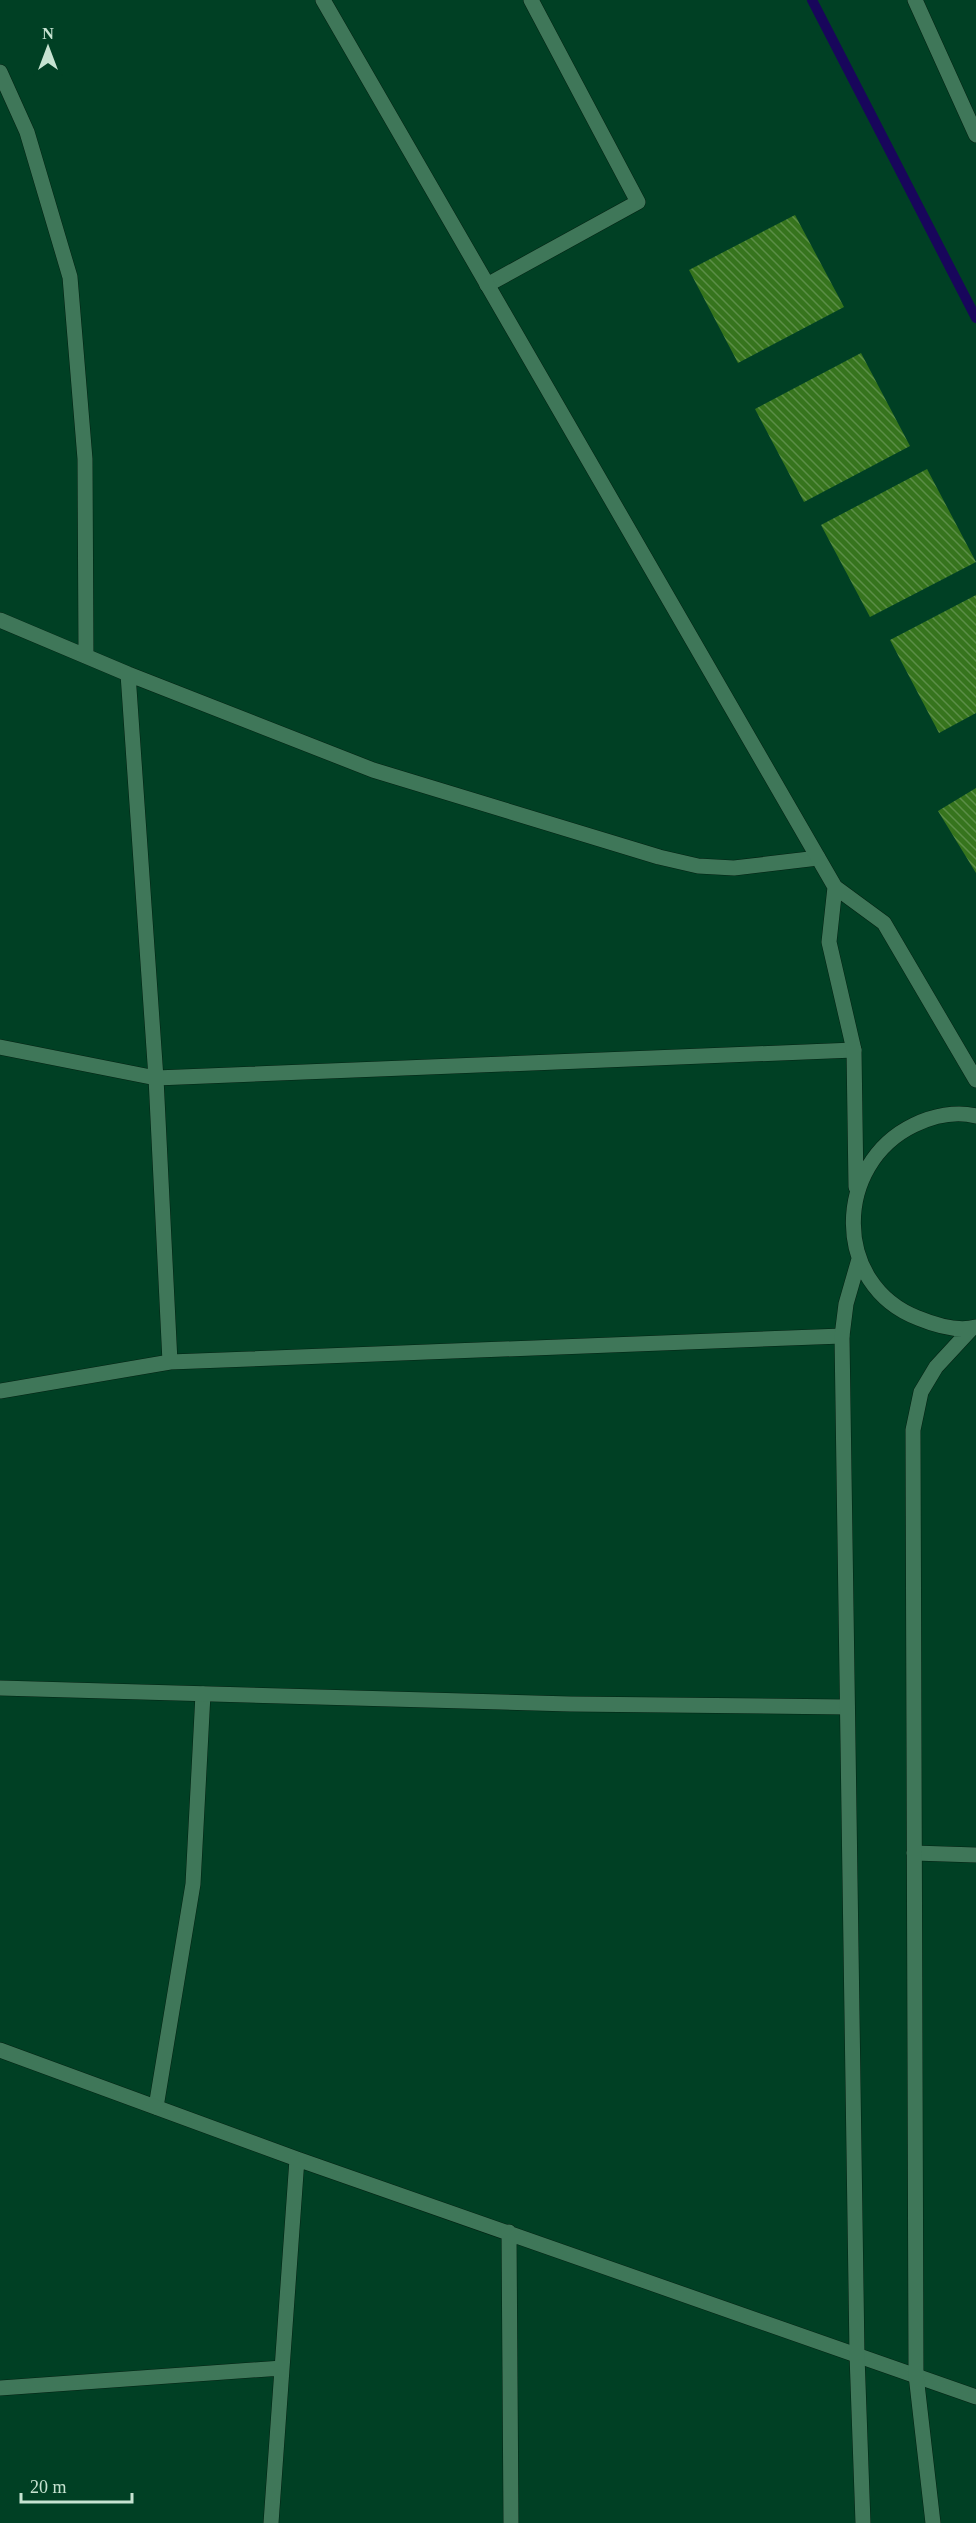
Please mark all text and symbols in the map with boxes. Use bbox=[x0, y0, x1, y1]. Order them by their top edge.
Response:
north arrow bbox=[18, 18, 78, 78]
text: N bbox=[42, 25, 54, 42]
scale bar bbox=[21, 2466, 132, 2504]
text: 20 m bbox=[30, 2477, 67, 2497]

